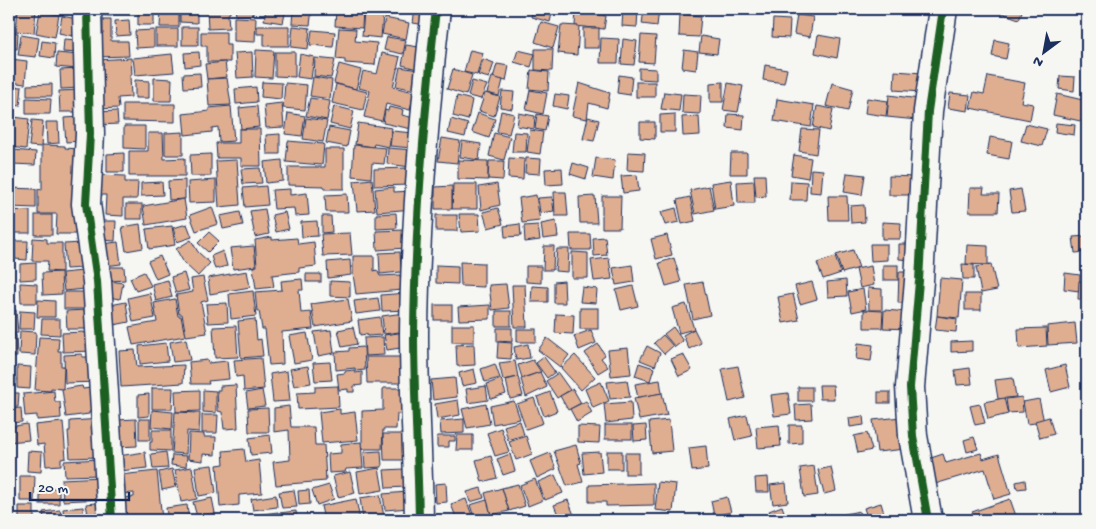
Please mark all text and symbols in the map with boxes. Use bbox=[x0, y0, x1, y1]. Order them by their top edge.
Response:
north arrow bbox=[1018, 28, 1068, 78]
text: N bbox=[1030, 51, 1047, 71]
scale bar bbox=[30, 469, 129, 501]
text: 20 m bbox=[38, 480, 68, 498]

